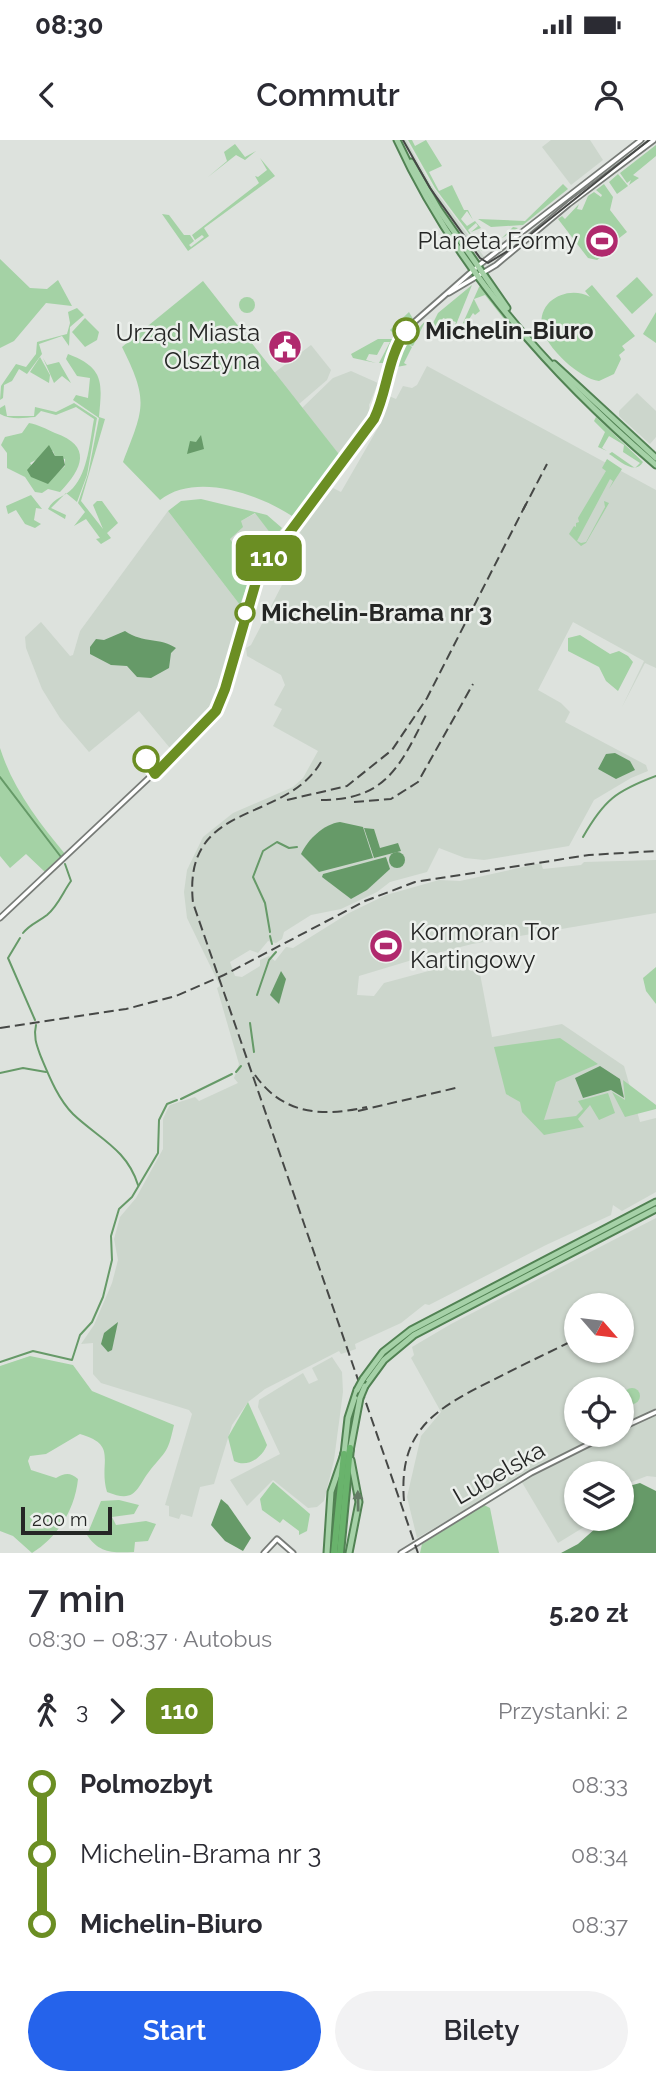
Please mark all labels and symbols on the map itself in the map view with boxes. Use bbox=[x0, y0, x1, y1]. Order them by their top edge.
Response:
sports icon: Planeta Formy bbox=[583, 222, 621, 260]
place label: Planeta Formy bbox=[417, 226, 578, 255]
place label: Michelin-Biuro bbox=[425, 316, 594, 345]
place label: Urząd Miasta Olsztyna bbox=[116, 318, 260, 375]
marker: Michelin-Biuro bbox=[393, 318, 419, 344]
public building icon: Urząd Miasta Olsztyna bbox=[266, 328, 304, 366]
line badge: 110 bbox=[229, 535, 309, 581]
place label: Michelin-Brama nr 3 bbox=[261, 598, 492, 627]
marker: Michelin-Brama nr 3 bbox=[235, 603, 255, 623]
unlabelled marker bbox=[133, 746, 159, 772]
place label: Kormoran Tor Kartingowy bbox=[410, 917, 560, 974]
sports icon: Kormoran Tor Kartingowy bbox=[367, 927, 405, 965]
north arrow bbox=[564, 1293, 634, 1363]
street label: Lubelska bbox=[448, 1435, 550, 1510]
one-way arrow bbox=[352, 1490, 364, 1512]
scale bar bbox=[21, 1504, 112, 1536]

